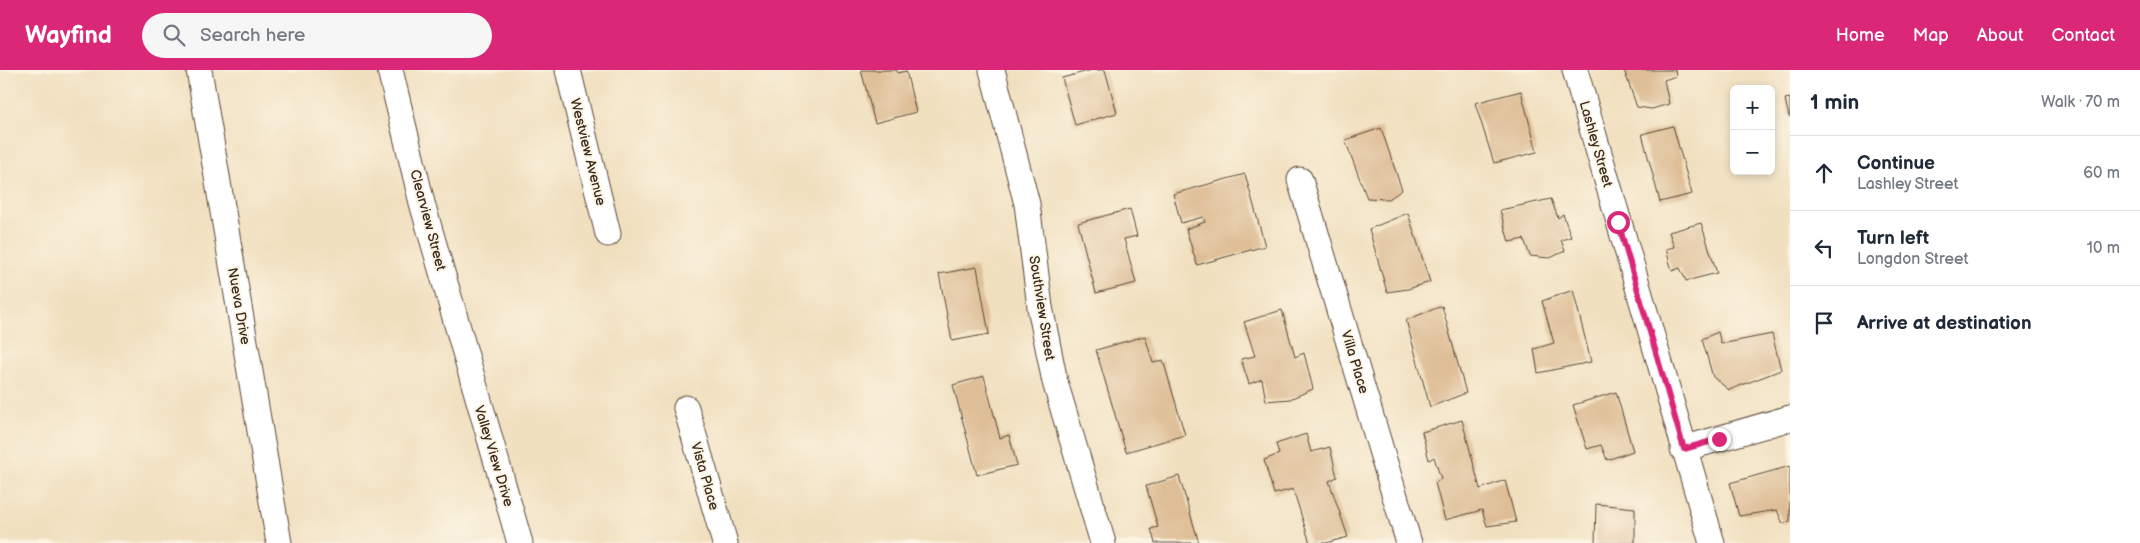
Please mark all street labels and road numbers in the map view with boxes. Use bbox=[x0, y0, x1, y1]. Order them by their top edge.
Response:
street label: Westview Avenue bbox=[566, 97, 610, 207]
street label: Lashley Street bbox=[1576, 99, 1617, 190]
street label: Clearview Street bbox=[406, 168, 450, 273]
street label: Southview Street bbox=[1025, 254, 1059, 362]
street label: Nueva Drive bbox=[224, 266, 254, 346]
street label: Villa Place bbox=[1337, 328, 1373, 396]
street label: Valley View Drive bbox=[471, 403, 517, 509]
street label: Vista Place bbox=[687, 440, 723, 512]

